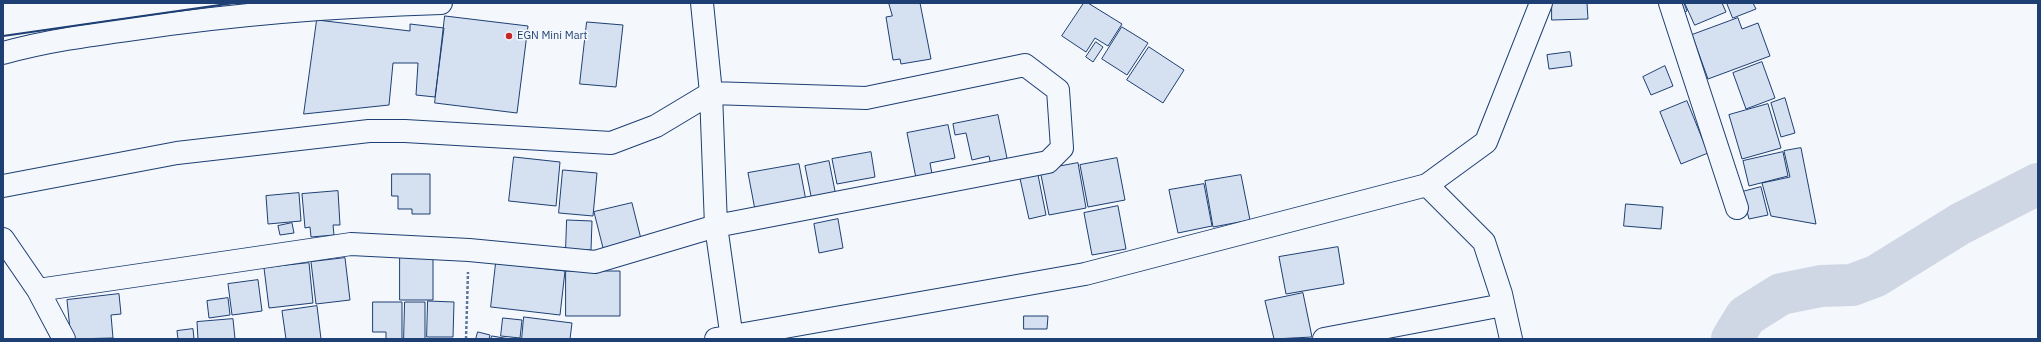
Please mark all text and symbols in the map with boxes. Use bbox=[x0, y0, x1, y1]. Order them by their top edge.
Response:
place label: EGN Mini Mart bbox=[517, 29, 587, 43]
marker: EGN Mini Mart bbox=[504, 31, 514, 41]

